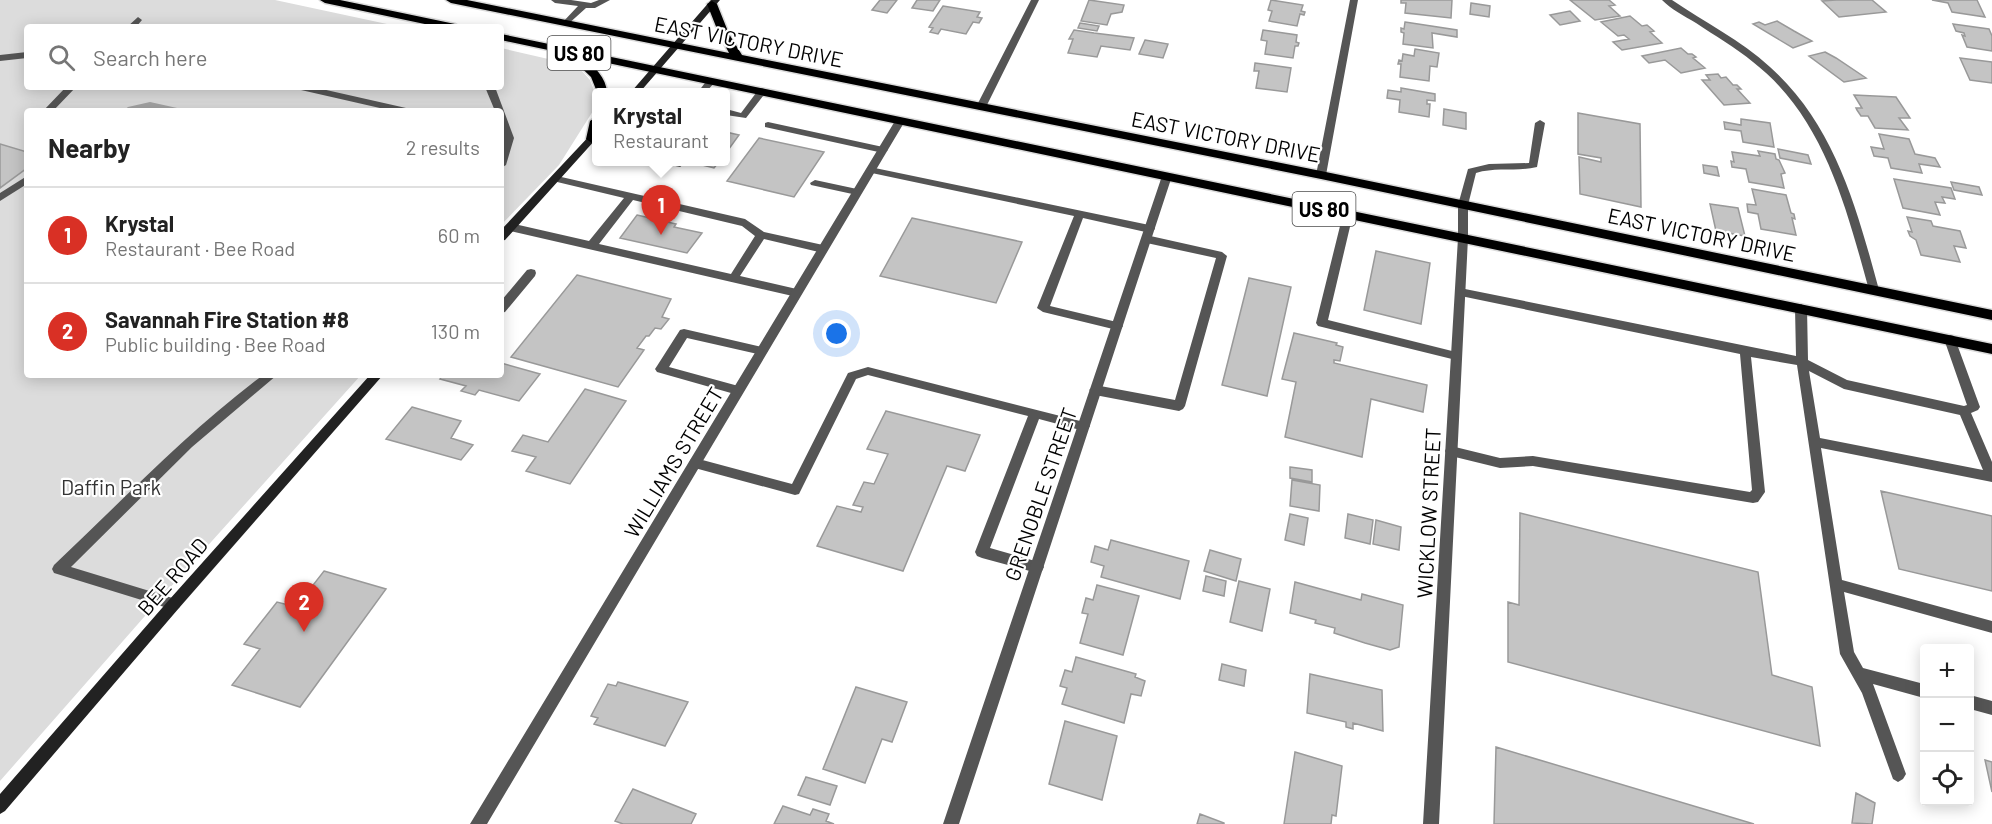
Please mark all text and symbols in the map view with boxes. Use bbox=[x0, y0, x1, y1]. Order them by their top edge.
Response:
street label: EAST VICTORY DRIVE bbox=[652, 10, 846, 72]
search box bbox=[24, 24, 504, 90]
road number: US 80 bbox=[548, 36, 610, 70]
icon: search bbox=[45, 41, 78, 74]
text: Search here bbox=[93, 44, 207, 70]
popup bbox=[592, 88, 730, 166]
text: Krystal bbox=[613, 102, 682, 128]
street label: EAST VICTORY DRIVE bbox=[1129, 105, 1323, 167]
text: Restaurant bbox=[613, 128, 709, 152]
text: Nearby bbox=[48, 132, 130, 163]
text: 2 results bbox=[406, 135, 480, 159]
pin: 1 bbox=[642, 186, 680, 235]
road number: US 80 bbox=[1292, 192, 1356, 226]
street label: EAST VICTORY DRIVE bbox=[1606, 202, 1798, 266]
text: Krystal bbox=[105, 210, 174, 236]
text: 1 bbox=[64, 223, 71, 247]
text: 60 m bbox=[438, 223, 480, 247]
text: Restaurant · Bee Road bbox=[105, 236, 295, 260]
text: Savannah Fire Station #8 bbox=[105, 306, 349, 332]
text: 2 bbox=[62, 319, 73, 343]
text: 130 m bbox=[431, 319, 480, 343]
your location bbox=[822, 319, 851, 348]
text: Public building · Bee Road bbox=[105, 332, 326, 356]
street label: WILLIAMS STREET bbox=[618, 382, 728, 542]
street label: GRENOBLE STREET bbox=[999, 404, 1081, 584]
street label: WICKLOW STREET bbox=[1411, 427, 1445, 599]
park label: Daffin Park bbox=[61, 474, 161, 499]
street label: BEE ROAD bbox=[132, 532, 212, 620]
pin: 2 bbox=[284, 582, 324, 632]
map controls bbox=[1920, 644, 1974, 806]
button: + bbox=[1920, 644, 1974, 698]
button: − bbox=[1920, 698, 1974, 752]
button: locate bbox=[1920, 752, 1974, 806]

